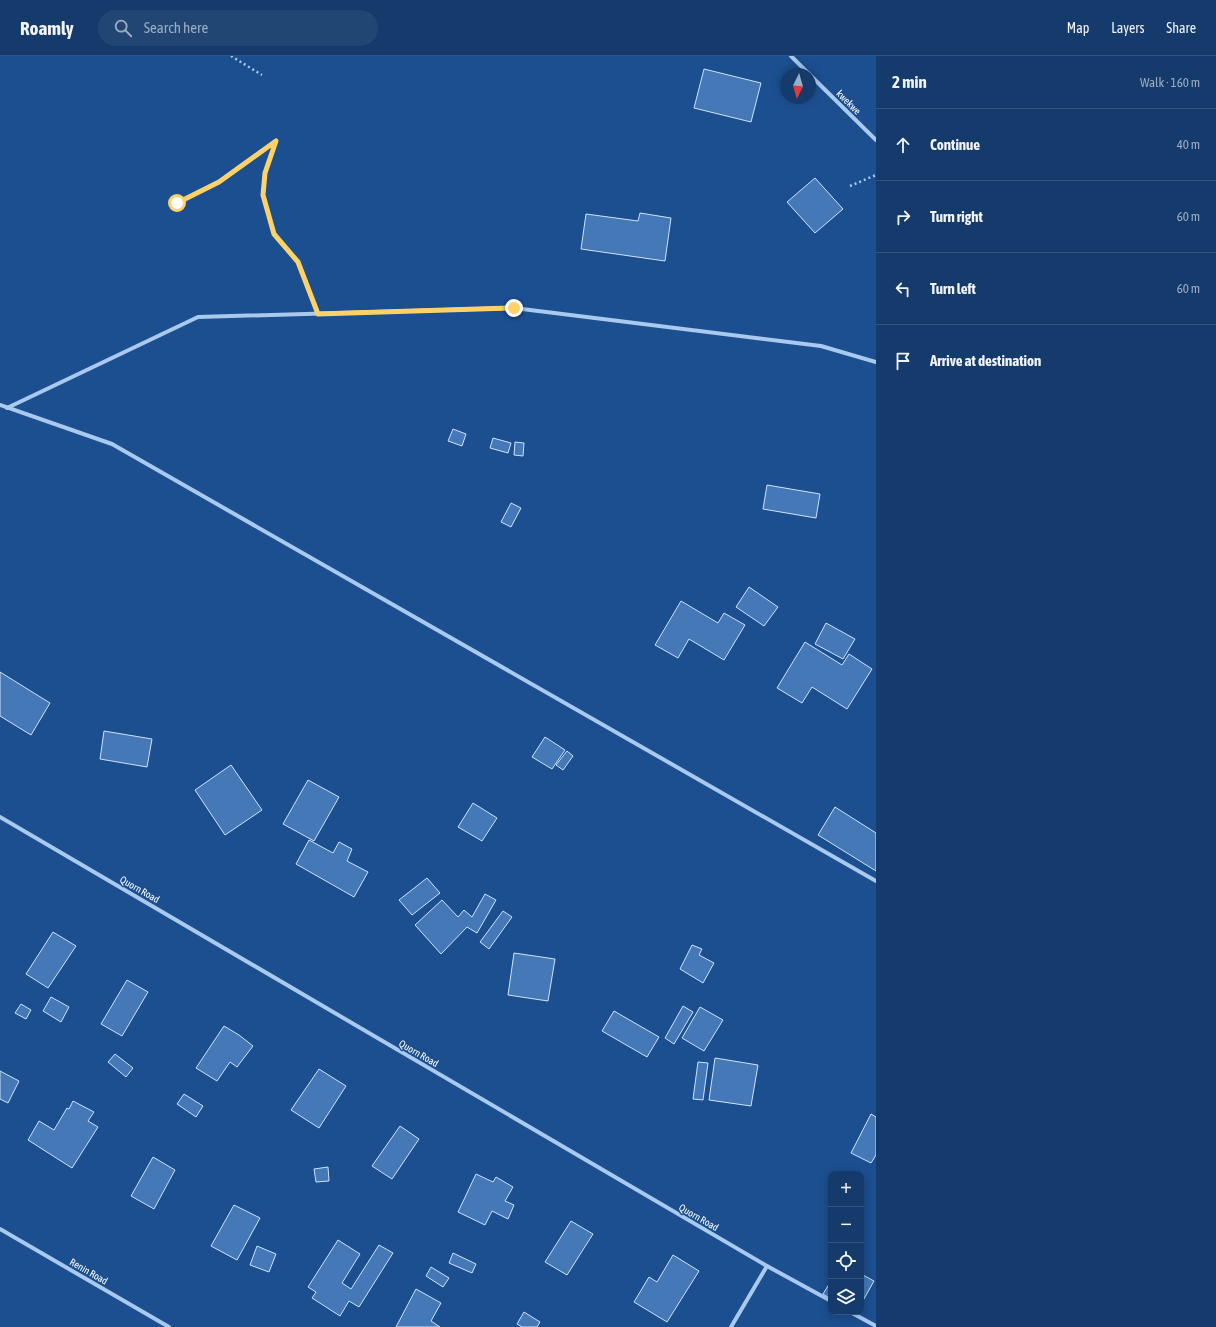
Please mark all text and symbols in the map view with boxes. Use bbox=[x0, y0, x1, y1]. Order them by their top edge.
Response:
search box bbox=[98, 10, 378, 46]
text: Roamly bbox=[20, 17, 74, 39]
icon: search bbox=[112, 17, 134, 39]
text: Search here bbox=[144, 19, 208, 36]
text: Map bbox=[1067, 20, 1089, 36]
text: Layers bbox=[1111, 20, 1144, 36]
text: Share bbox=[1166, 20, 1196, 36]
north arrow bbox=[780, 68, 816, 104]
text: 2 min bbox=[892, 72, 927, 92]
text: Walk · 160 m bbox=[1140, 75, 1200, 90]
street label: kwekwe bbox=[834, 88, 863, 117]
icon: ahead bbox=[892, 134, 914, 156]
text: Continue bbox=[930, 136, 980, 153]
text: 40 m bbox=[1177, 137, 1200, 152]
route start bbox=[168, 194, 186, 212]
icon: right bbox=[892, 206, 914, 228]
text: Turn right bbox=[930, 208, 983, 225]
text: 60 m bbox=[1177, 209, 1200, 224]
icon: left bbox=[892, 278, 914, 300]
text: Turn left bbox=[930, 280, 976, 297]
text: 60 m bbox=[1177, 281, 1200, 296]
route end bbox=[505, 299, 523, 317]
icon: arrive bbox=[892, 350, 914, 372]
text: Arrive at destination bbox=[930, 352, 1041, 369]
street label: Quorn Road bbox=[118, 874, 162, 905]
street label: Quorn Road bbox=[397, 1038, 441, 1069]
map controls bbox=[828, 1171, 864, 1315]
button: + bbox=[828, 1171, 864, 1207]
street label: Quorn Road bbox=[677, 1202, 721, 1233]
button: − bbox=[828, 1207, 864, 1243]
button: locate bbox=[828, 1243, 864, 1279]
street label: Renin Road bbox=[68, 1256, 110, 1287]
button: layers bbox=[828, 1279, 864, 1315]

